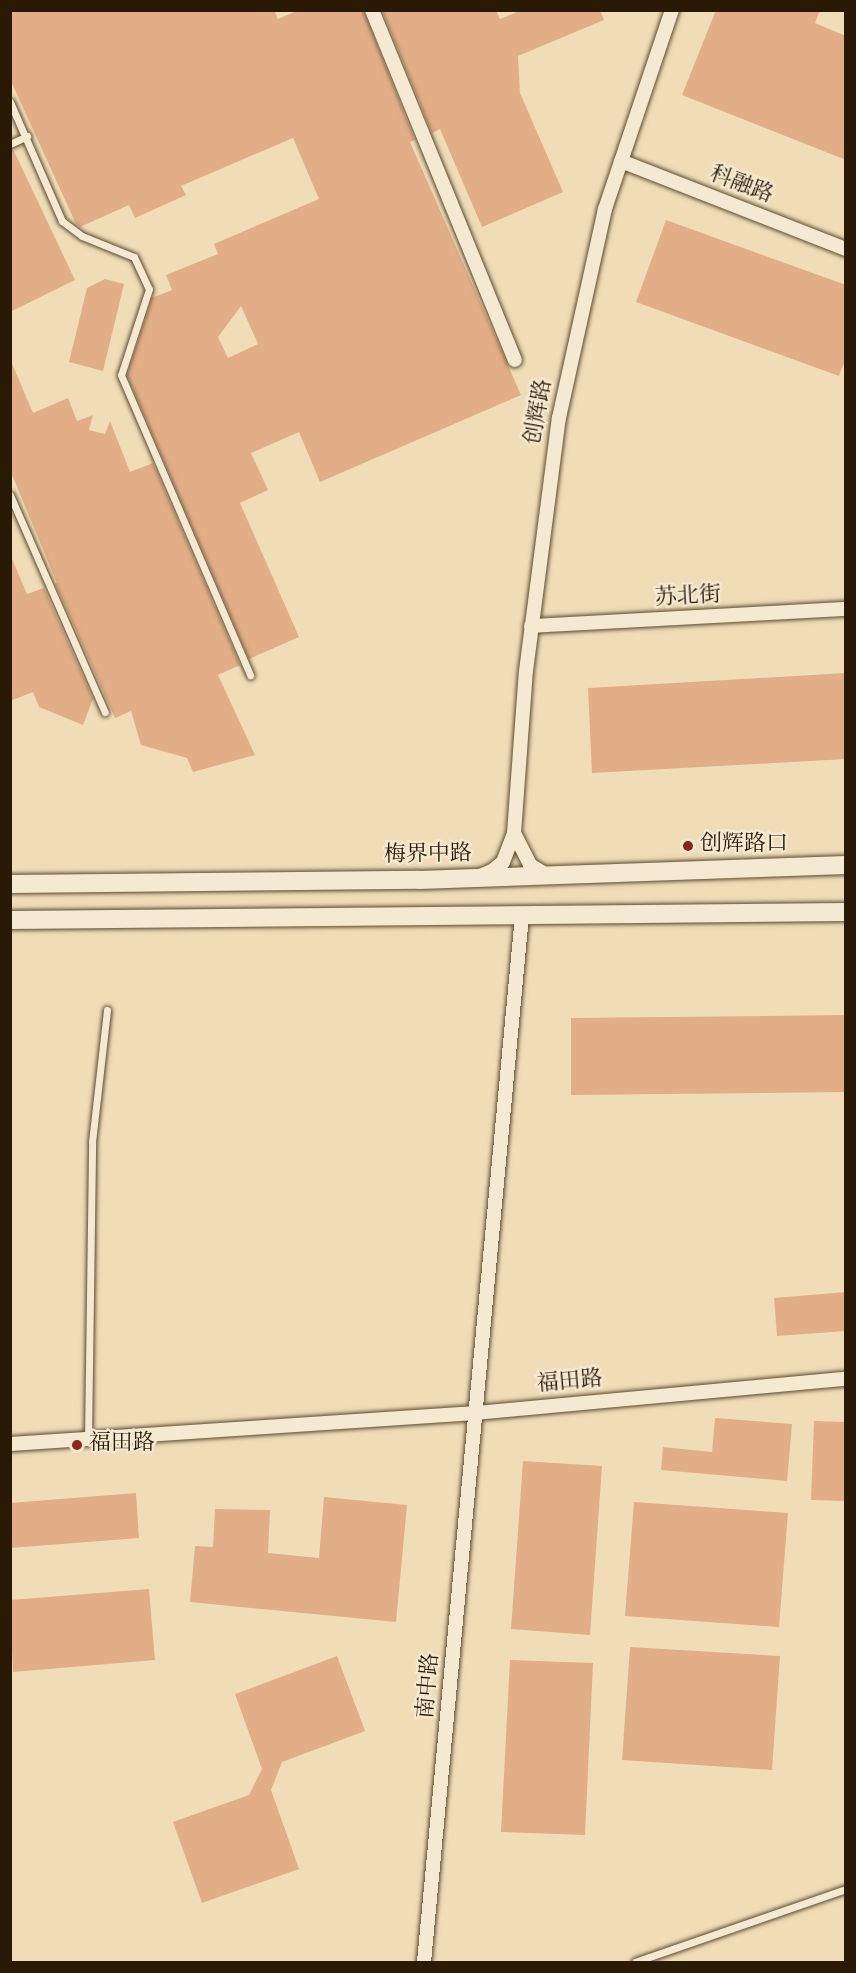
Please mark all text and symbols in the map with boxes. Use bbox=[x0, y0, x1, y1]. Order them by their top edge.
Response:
street label: 科融路 bbox=[705, 162, 777, 210]
street label: 创辉路 bbox=[521, 377, 559, 447]
street label: 苏北街 bbox=[654, 583, 722, 613]
place label: 创辉路口 bbox=[700, 833, 788, 859]
marker: 创辉路口 bbox=[681, 839, 695, 853]
street label: 梅界中路 bbox=[384, 842, 472, 870]
street label: 福田路 bbox=[536, 1367, 604, 1399]
place label: 福田路 bbox=[89, 1432, 155, 1458]
marker: 福田路 bbox=[70, 1438, 84, 1452]
street label: 南中路 bbox=[414, 1652, 446, 1720]

